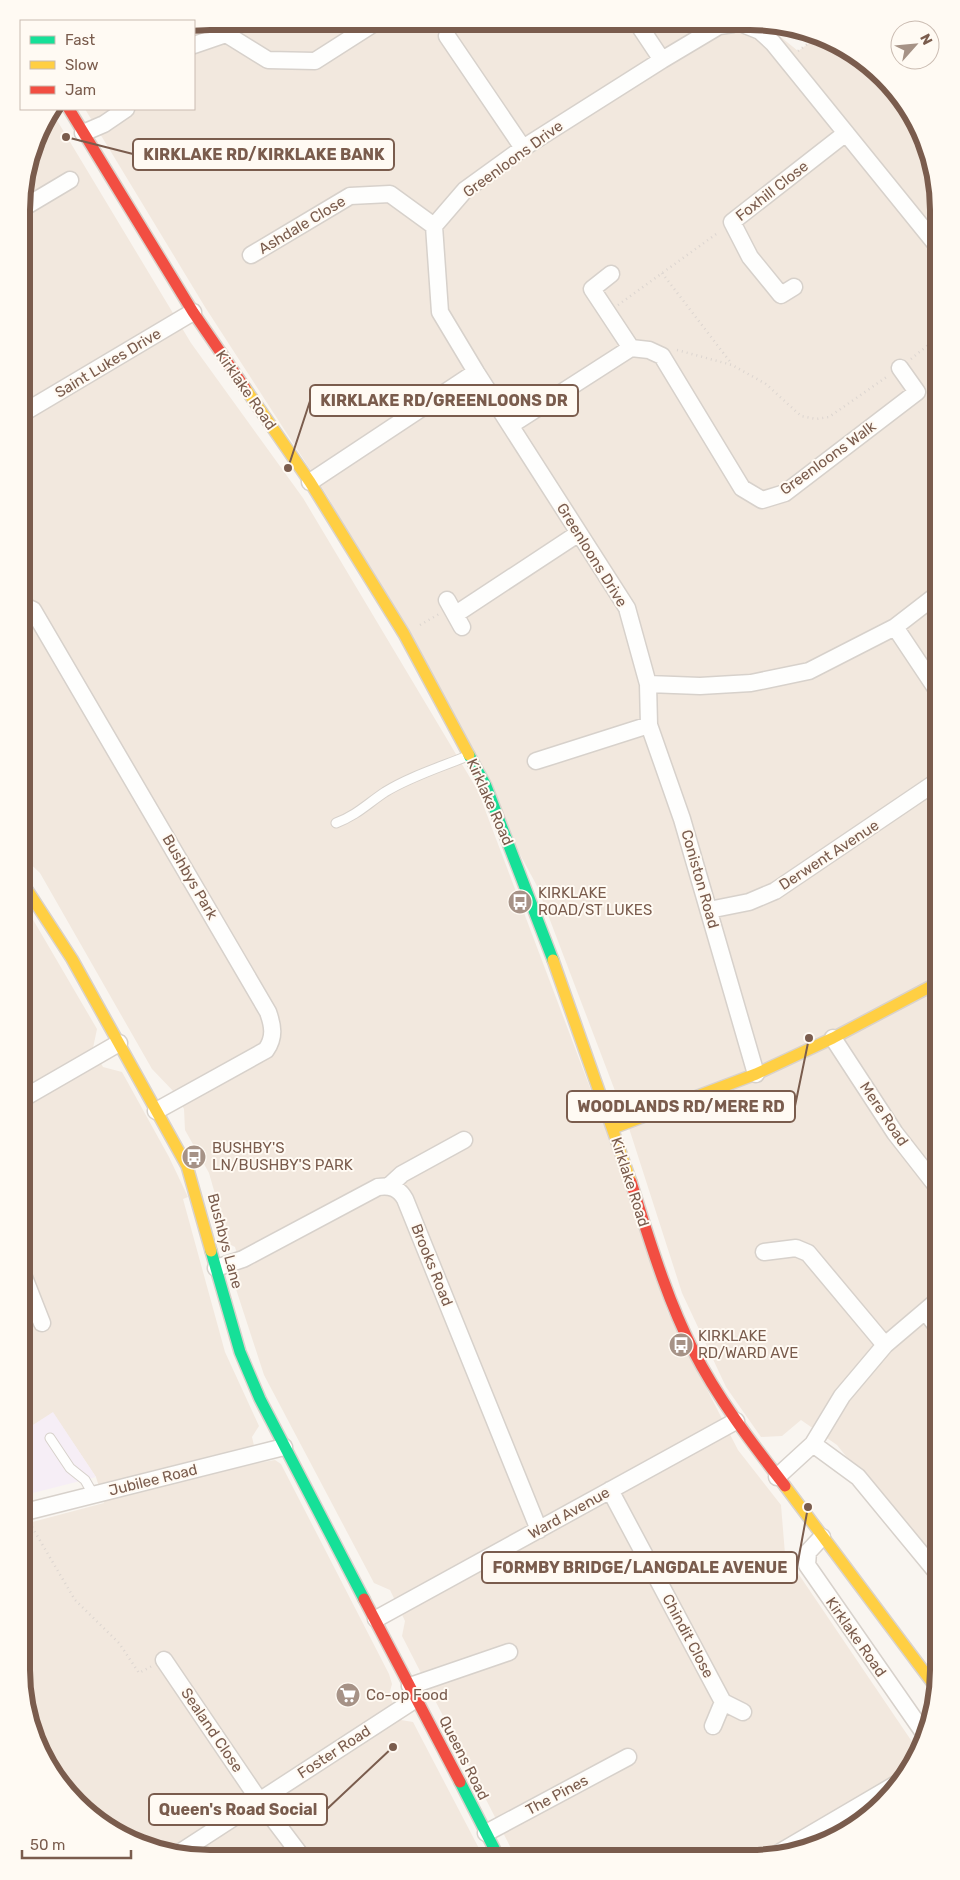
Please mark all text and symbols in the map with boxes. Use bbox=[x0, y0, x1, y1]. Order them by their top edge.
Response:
legend bbox=[20, 20, 195, 110]
north arrow bbox=[890, 20, 940, 70]
text: Fast bbox=[65, 31, 95, 49]
text: N bbox=[916, 31, 936, 48]
text: Slow bbox=[65, 56, 98, 74]
text: Jam bbox=[65, 81, 96, 99]
street label: Greenloons Drive bbox=[460, 117, 566, 201]
callout: KIRKLAKE RD/KIRKLAKE BANK bbox=[133, 139, 394, 170]
text: KIRKLAKE RD/KIRKLAKE BANK bbox=[143, 145, 385, 164]
street label: Foxhill Close bbox=[732, 157, 812, 225]
street label: Ashdale Close bbox=[255, 192, 349, 258]
street label: Saint Lukes Drive bbox=[52, 324, 164, 402]
street label: Kirklake Road bbox=[212, 347, 280, 433]
callout: KIRKLAKE RD/GREENLOONS DR bbox=[310, 385, 578, 416]
text: KIRKLAKE RD/GREENLOONS DR bbox=[320, 391, 568, 410]
street label: Greenloons Walk bbox=[777, 417, 880, 499]
street label: Greenloons Drive bbox=[553, 500, 631, 610]
street label: Kirklake Road bbox=[463, 756, 517, 848]
street label: Derwent Avenue bbox=[776, 816, 882, 894]
street label: Coniston Road bbox=[677, 828, 723, 930]
street label: Bushbys Park bbox=[158, 831, 222, 923]
place label: KIRKLAKE ROAD/ST LUKES bbox=[538, 884, 652, 919]
bus stop icon: KIRKLAKE ROAD/ST LUKES bbox=[507, 889, 533, 915]
street label: Mere Road bbox=[856, 1079, 912, 1149]
callout: WOODLANDS RD/MERE RD bbox=[567, 1091, 795, 1122]
text: WOODLANDS RD/MERE RD bbox=[577, 1097, 785, 1116]
street label: Kirklake Road bbox=[607, 1135, 653, 1229]
place label: BUSHBY'S LN/BUSHBY'S PARK bbox=[212, 1139, 353, 1174]
bus stop icon: BUSHBY'S LN/BUSHBY'S PARK bbox=[181, 1144, 207, 1170]
street label: Bushbys Lane bbox=[204, 1191, 246, 1291]
street label: Brooks Road bbox=[407, 1221, 457, 1309]
place label: KIRKLAKE RD/WARD AVE bbox=[698, 1327, 798, 1362]
bus stop icon: KIRKLAKE RD/WARD AVE bbox=[668, 1332, 694, 1358]
street label: Jubilee Road bbox=[107, 1460, 199, 1500]
street label: Ward Avenue bbox=[525, 1483, 613, 1543]
callout: FORMBY BRIDGE/LANGDALE AVENUE bbox=[482, 1552, 797, 1583]
text: FORMBY BRIDGE/LANGDALE AVENUE bbox=[493, 1558, 787, 1577]
street label: Chindit Close bbox=[658, 1591, 718, 1681]
street label: Kirklake Road bbox=[822, 1594, 890, 1680]
supermarket icon: Co-op Food bbox=[335, 1682, 361, 1708]
street label: Sealand Close bbox=[177, 1684, 247, 1776]
place label: Co-op Food bbox=[366, 1686, 448, 1704]
street label: Queens Road bbox=[435, 1713, 493, 1803]
street label: Foster Road bbox=[294, 1722, 374, 1782]
street label: The Pines bbox=[523, 1771, 592, 1819]
callout: Queen's Road Social bbox=[149, 1794, 327, 1825]
text: Queen's Road Social bbox=[159, 1800, 317, 1819]
scale bar bbox=[22, 1828, 131, 1860]
text: 50 m bbox=[30, 1836, 65, 1854]

